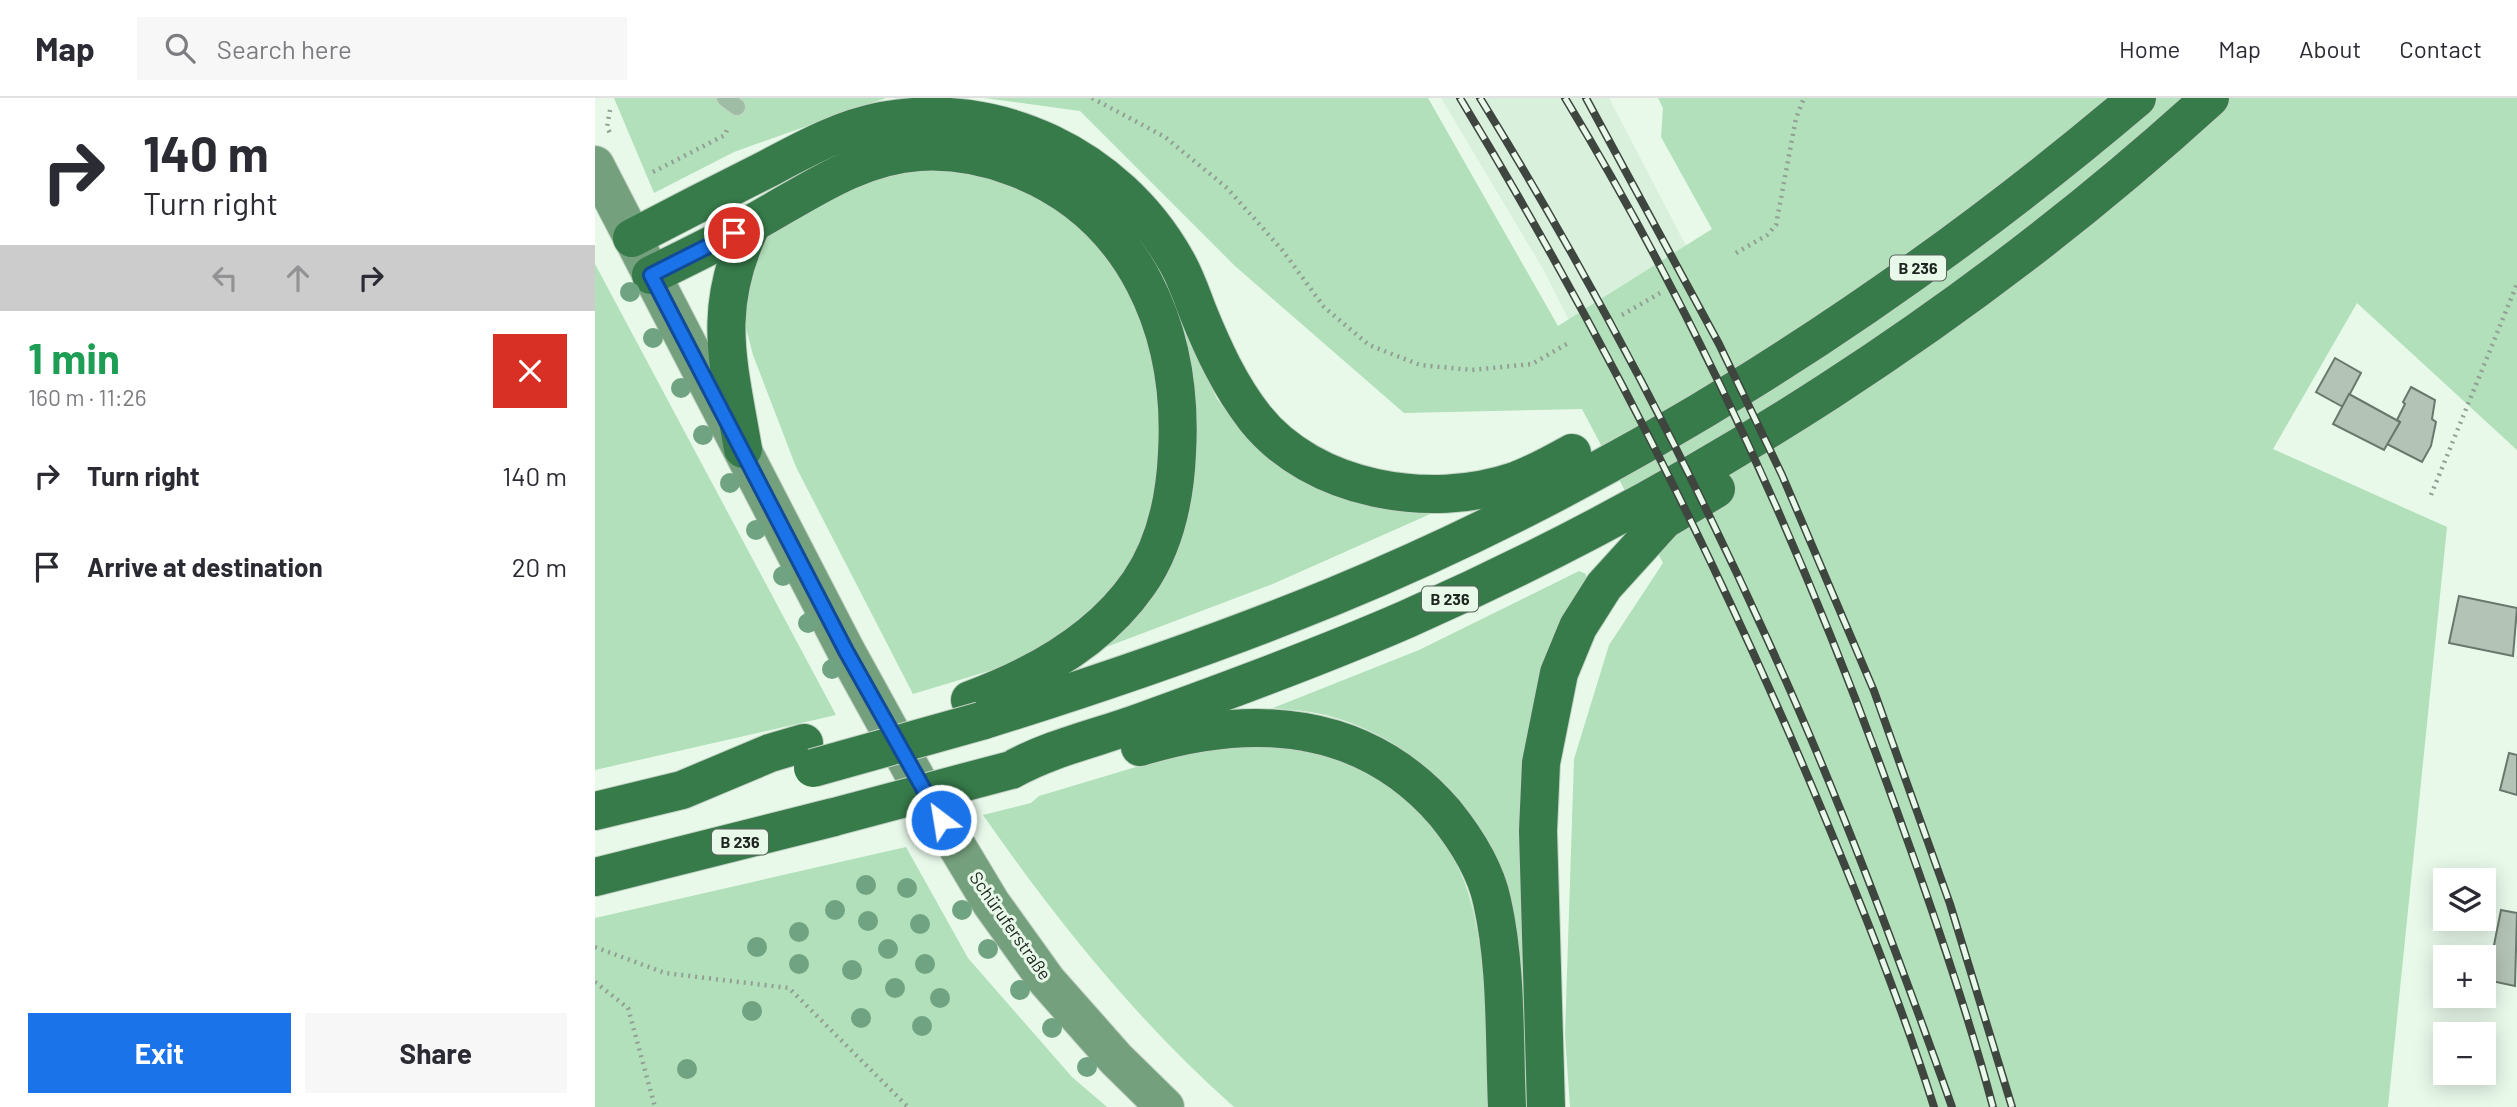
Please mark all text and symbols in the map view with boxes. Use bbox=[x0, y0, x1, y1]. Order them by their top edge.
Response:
search box bbox=[137, 17, 627, 80]
text: Map bbox=[35, 28, 95, 68]
icon: search bbox=[161, 29, 199, 67]
text: Search here bbox=[217, 33, 352, 64]
text: Home bbox=[2119, 34, 2180, 63]
text: Map bbox=[2218, 34, 2261, 63]
text: About bbox=[2299, 34, 2361, 63]
text: Contact bbox=[2399, 34, 2482, 63]
text: 140 m bbox=[143, 123, 269, 182]
icon: right bbox=[28, 126, 119, 217]
text: Turn right bbox=[143, 183, 278, 221]
pin bbox=[704, 203, 764, 263]
icon: arrive bbox=[715, 214, 753, 252]
road number: B 236 bbox=[1890, 256, 1946, 280]
icon: left bbox=[206, 259, 244, 297]
icon: ahead bbox=[279, 259, 317, 297]
icon: right bbox=[352, 259, 390, 297]
text: 1 min bbox=[28, 332, 120, 382]
button: close bbox=[493, 334, 567, 408]
text: 160 m · 11:26 bbox=[28, 383, 147, 411]
icon: right bbox=[28, 457, 66, 495]
text: Turn right bbox=[87, 460, 200, 491]
text: 140 m bbox=[502, 460, 567, 491]
icon: arrive bbox=[28, 548, 66, 586]
text: Arrive at destination bbox=[87, 551, 323, 582]
text: 20 m bbox=[512, 551, 567, 582]
road number: B 236 bbox=[1422, 586, 1478, 612]
position arrow bbox=[904, 783, 978, 857]
road number: B 236 bbox=[712, 830, 768, 855]
street label: Schüruferstraße bbox=[965, 867, 1056, 984]
map controls bbox=[2433, 868, 2496, 1085]
button: layers bbox=[2433, 868, 2496, 931]
button: + bbox=[2433, 945, 2496, 1008]
button: Exit bbox=[28, 1013, 291, 1093]
button: Share bbox=[305, 1013, 567, 1093]
button: − bbox=[2433, 1022, 2496, 1085]

